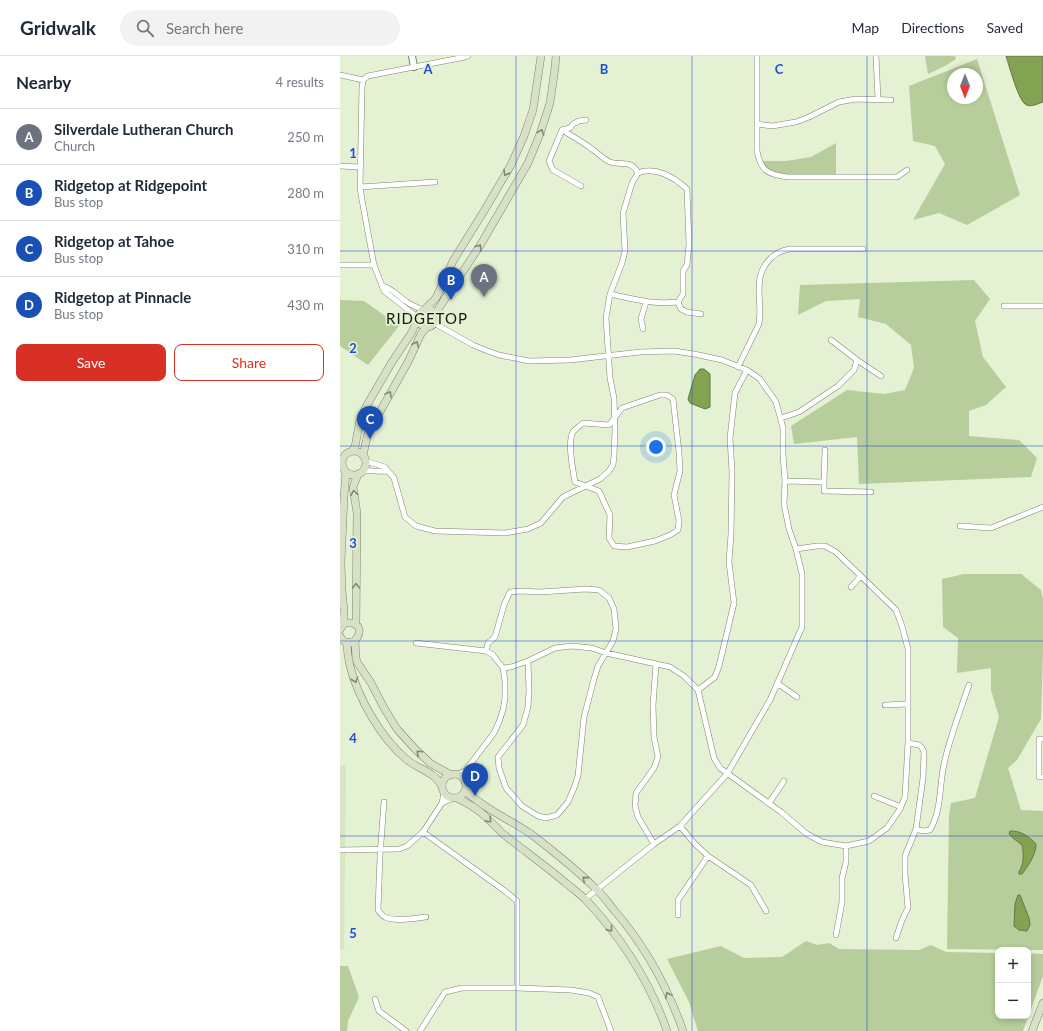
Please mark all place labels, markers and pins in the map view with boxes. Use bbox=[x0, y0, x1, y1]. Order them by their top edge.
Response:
pin: A bbox=[471, 264, 497, 297]
pin: B bbox=[438, 267, 464, 300]
pin: C bbox=[357, 406, 383, 439]
pin: D bbox=[462, 763, 488, 796]

